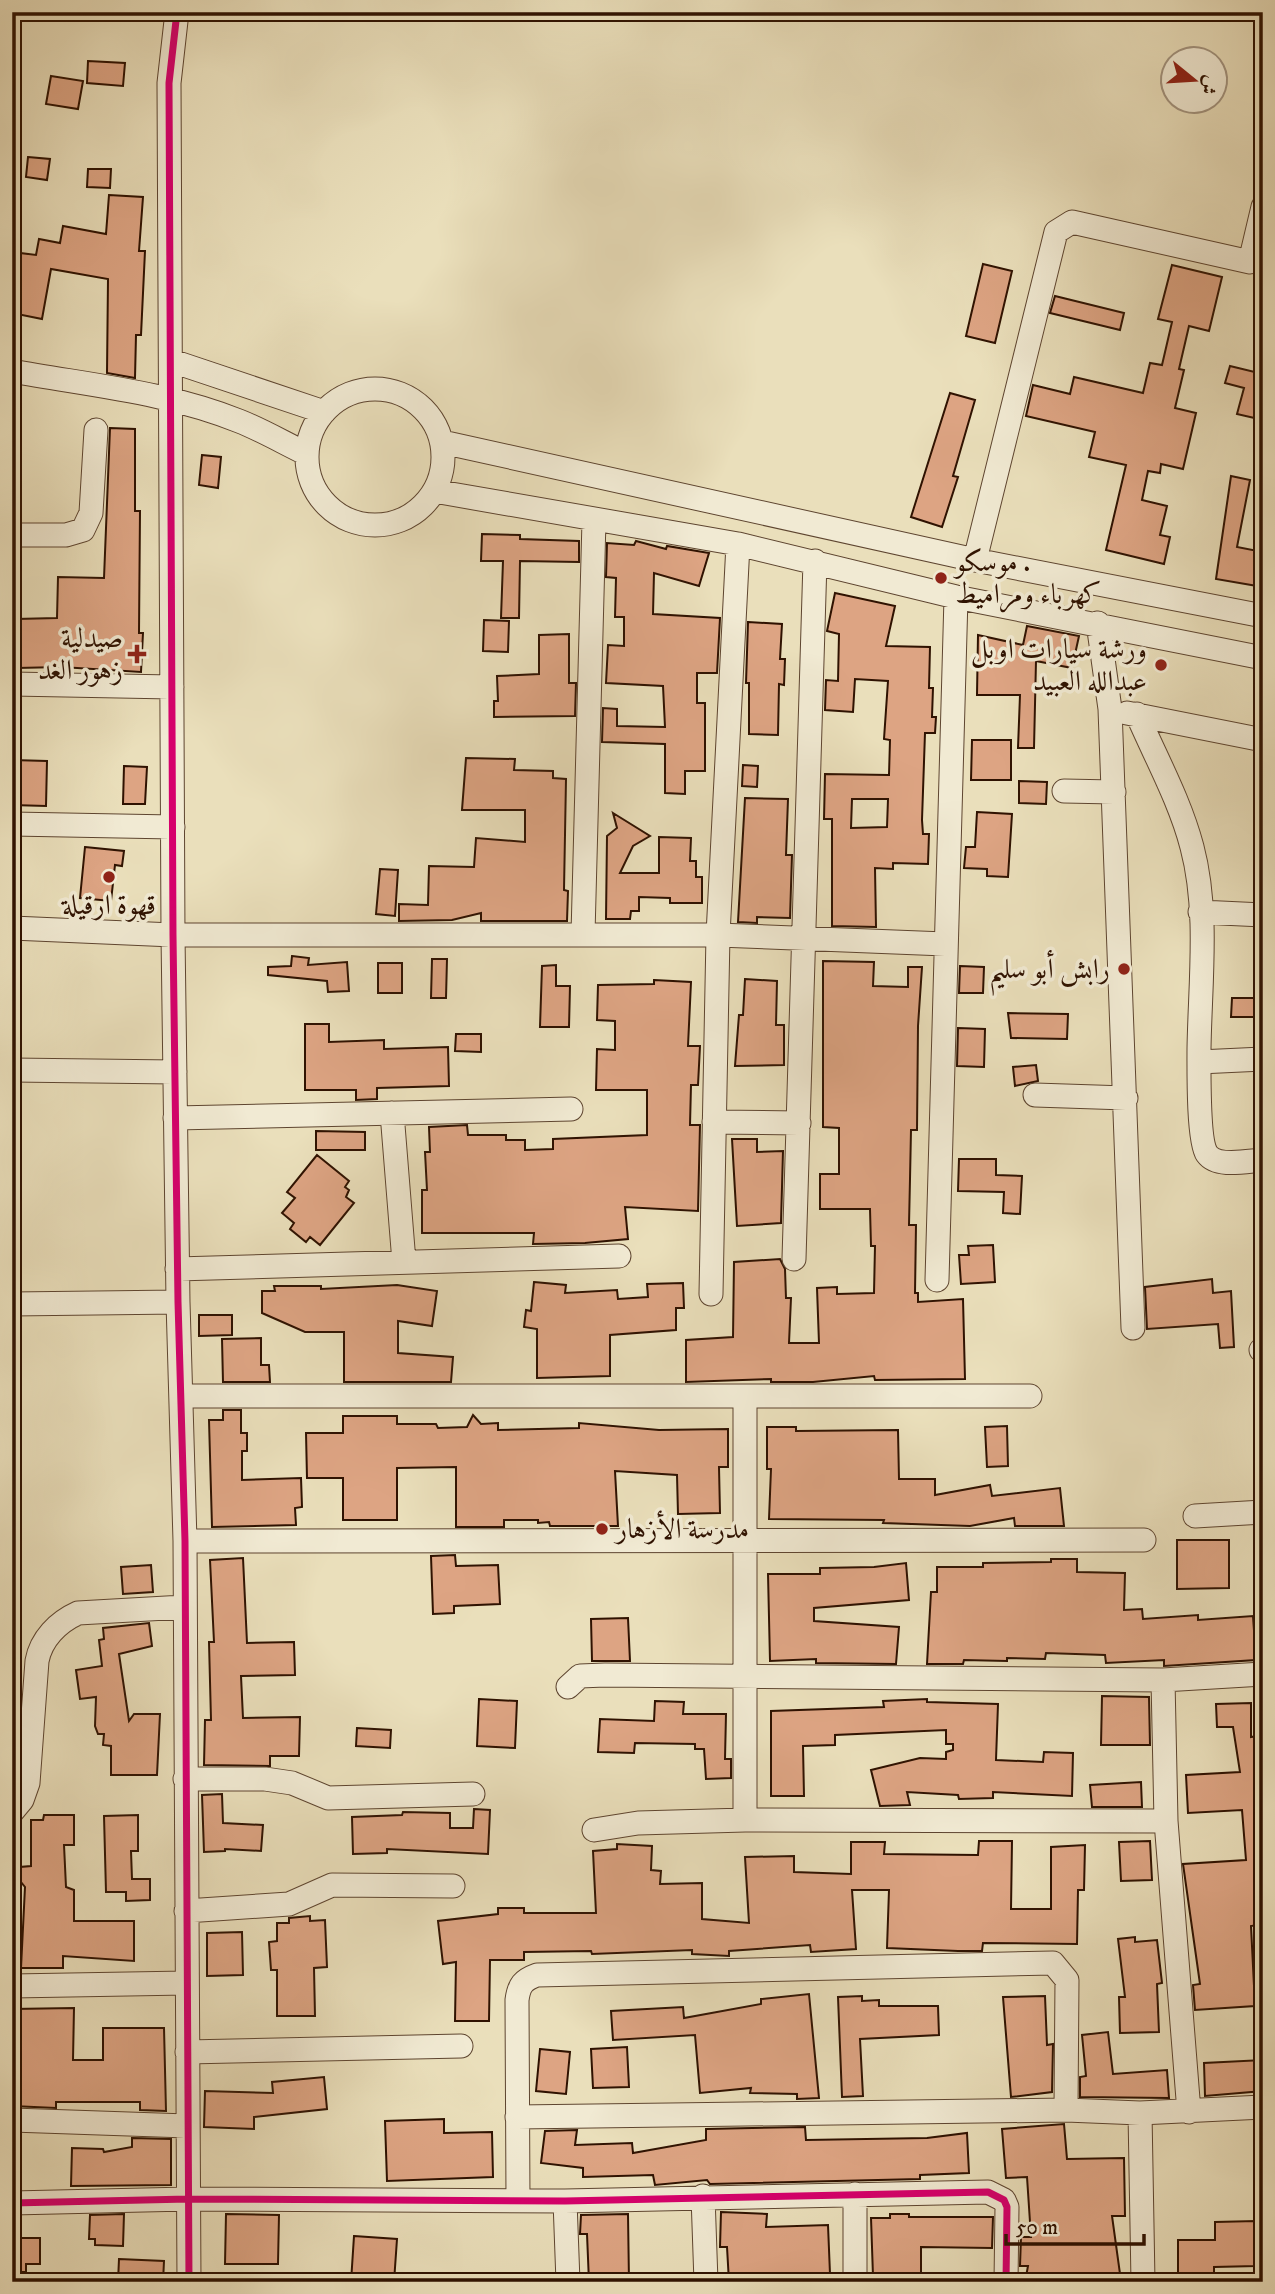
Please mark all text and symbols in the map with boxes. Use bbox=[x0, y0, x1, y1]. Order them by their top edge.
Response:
north arrow bbox=[1160, 46, 1230, 116]
text: ش bbox=[1195, 72, 1223, 97]
place label: موسكو . كهرباء ومراميط bbox=[952, 545, 1101, 613]
marker: موسكو . كهرباء ومراميط bbox=[933, 570, 949, 586]
place label: صيدلية زهور الغد bbox=[38, 621, 123, 688]
place label: ورشة سيارات اوبل عبدالله العبيد bbox=[971, 632, 1147, 699]
marker: صيدلية زهور الغد bbox=[129, 646, 145, 662]
marker: ورشة سيارات اوبل عبدالله العبيد bbox=[1153, 657, 1169, 673]
marker: قهوة ارقيلة bbox=[101, 869, 117, 885]
place label: قهوة ارقيلة bbox=[60, 888, 156, 923]
place label: رابش أبو سليم bbox=[989, 949, 1110, 996]
marker: رابش أبو سليم bbox=[1116, 961, 1132, 977]
place label: مدرسة الأزهار bbox=[613, 1510, 749, 1547]
marker: مدرسة الأزهار bbox=[594, 1521, 610, 1537]
scale bar bbox=[1006, 2203, 1144, 2247]
text: 50 m bbox=[1016, 2215, 1058, 2241]

